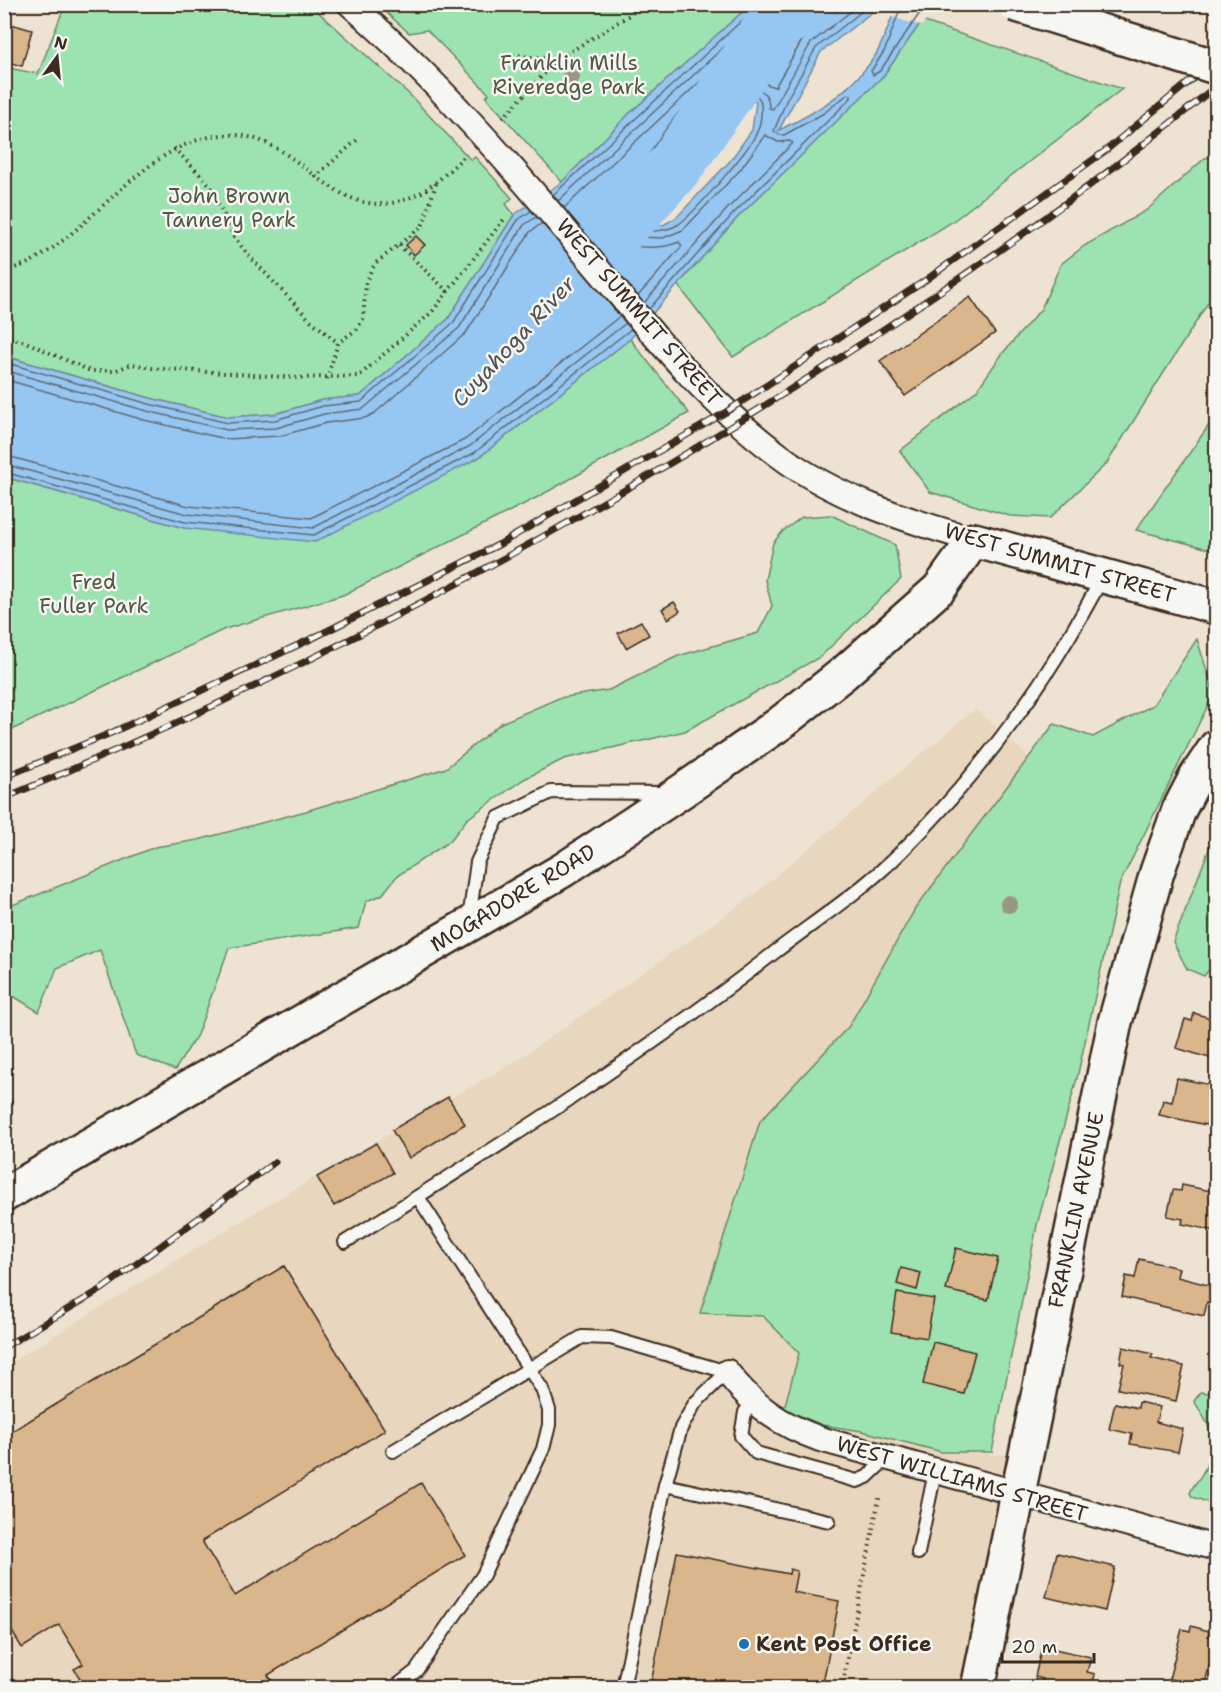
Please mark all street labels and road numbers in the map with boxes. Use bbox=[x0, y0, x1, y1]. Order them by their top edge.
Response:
street label: WEST SUMMIT STREET bbox=[550, 212, 728, 412]
street label: WEST SUMMIT STREET bbox=[941, 517, 1179, 609]
street label: MOGADORE ROAD bbox=[425, 838, 601, 958]
street label: FRANKLIN AVENUE bbox=[1042, 1109, 1110, 1311]
street label: WEST WILLIAMS STREET bbox=[833, 1430, 1091, 1528]

